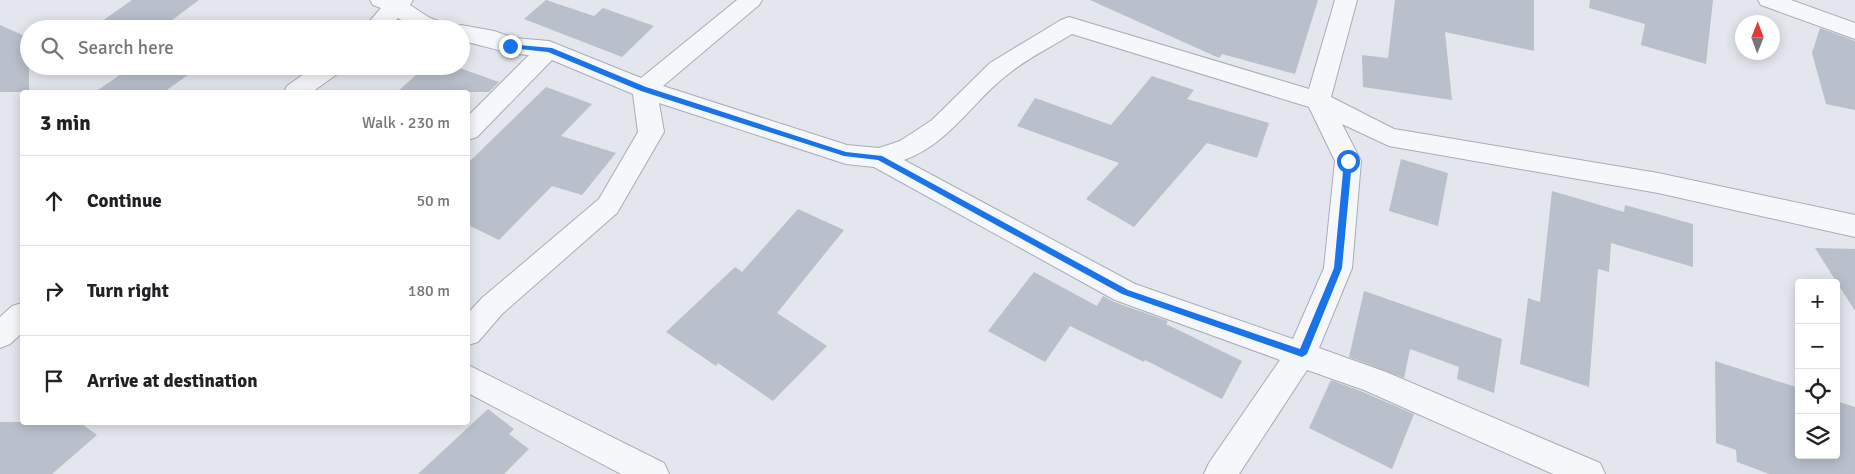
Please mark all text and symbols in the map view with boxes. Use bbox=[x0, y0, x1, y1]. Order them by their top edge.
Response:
north arrow bbox=[1735, 15, 1780, 60]
search box bbox=[20, 20, 470, 75]
icon: search bbox=[38, 34, 66, 62]
route end bbox=[499, 35, 522, 58]
text: Search here bbox=[78, 36, 174, 60]
text: 3 min bbox=[40, 110, 91, 136]
text: Walk · 230 m bbox=[362, 113, 450, 133]
route start bbox=[1337, 150, 1360, 173]
icon: ahead bbox=[40, 187, 68, 215]
text: Continue bbox=[87, 189, 162, 213]
text: 50 m bbox=[416, 191, 450, 211]
icon: right bbox=[40, 277, 68, 305]
text: Turn right bbox=[87, 279, 169, 303]
map controls bbox=[1795, 279, 1840, 459]
button: + bbox=[1795, 279, 1840, 324]
text: 180 m bbox=[408, 281, 450, 301]
button: − bbox=[1795, 324, 1840, 369]
icon: arrive bbox=[40, 367, 68, 395]
text: Arrive at destination bbox=[87, 369, 258, 393]
button: locate bbox=[1795, 369, 1840, 414]
button: layers bbox=[1795, 414, 1840, 459]

